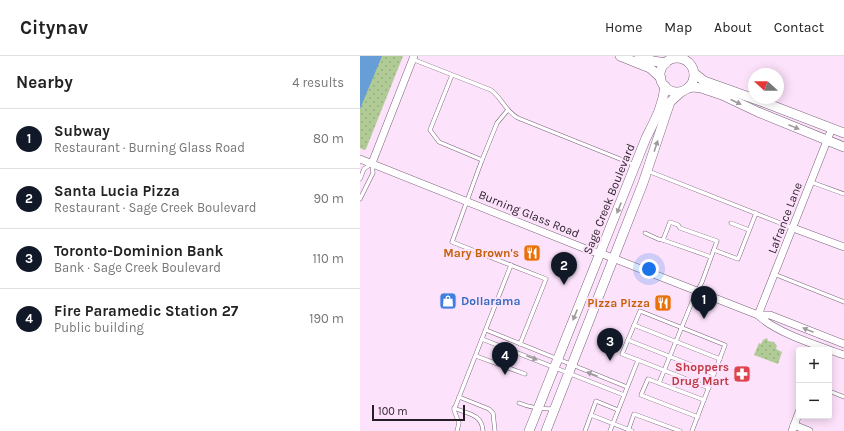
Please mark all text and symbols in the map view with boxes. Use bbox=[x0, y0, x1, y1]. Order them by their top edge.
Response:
text: Citynav bbox=[20, 17, 88, 39]
text: Home bbox=[605, 19, 642, 36]
text: Map bbox=[664, 19, 692, 36]
text: About bbox=[714, 19, 752, 36]
text: Contact bbox=[774, 19, 824, 36]
north arrow bbox=[748, 68, 784, 104]
text: Nearby bbox=[16, 72, 73, 92]
text: 4 results bbox=[292, 75, 344, 90]
one-way arrow bbox=[731, 99, 742, 105]
text: Subway bbox=[54, 122, 110, 140]
one-way arrow bbox=[789, 124, 801, 130]
text: 1 bbox=[27, 131, 31, 146]
text: 80 m bbox=[313, 131, 344, 146]
text: Restaurant · Burning Glass Road bbox=[54, 140, 245, 155]
one-way arrow bbox=[653, 140, 659, 152]
street label: Sage Creek Boulevard bbox=[580, 142, 638, 256]
street label: Lafrance Lane bbox=[765, 180, 805, 256]
text: Santa Lucia Pizza bbox=[54, 182, 180, 200]
street label: Burning Glass Road bbox=[477, 187, 581, 241]
text: 2 bbox=[25, 191, 33, 206]
text: 90 m bbox=[313, 191, 344, 206]
text: Restaurant · Sage Creek Boulevard bbox=[54, 200, 256, 215]
one-way arrow bbox=[615, 203, 621, 215]
text: Toronto-Dominion Bank bbox=[54, 242, 223, 260]
restaurant icon: Mary Brown's bbox=[522, 243, 542, 263]
place label: Mary Brown's bbox=[443, 246, 519, 260]
text: 3 bbox=[25, 251, 33, 266]
text: 110 m bbox=[312, 251, 344, 266]
pin: 2 bbox=[551, 252, 577, 285]
your location bbox=[639, 259, 659, 279]
text: Bank · Sage Creek Boulevard bbox=[54, 260, 221, 275]
pin: 1 bbox=[691, 286, 717, 319]
shop icon: Dollarama bbox=[438, 291, 458, 311]
restaurant icon: Pizza Pizza bbox=[653, 293, 673, 313]
place label: Dollarama bbox=[461, 294, 521, 308]
place label: Pizza Pizza bbox=[587, 296, 650, 310]
text: Fire Paramedic Station 27 bbox=[54, 302, 238, 320]
one-way arrow bbox=[572, 310, 578, 322]
text: 4 bbox=[25, 311, 33, 326]
text: 190 m bbox=[309, 311, 344, 326]
text: Public building bbox=[54, 320, 144, 335]
one-way arrow bbox=[802, 327, 813, 333]
pin: 3 bbox=[597, 328, 623, 361]
pin: 4 bbox=[492, 342, 518, 375]
map controls bbox=[796, 347, 832, 419]
button: + bbox=[796, 347, 832, 383]
one-way arrow bbox=[526, 356, 538, 362]
place label: Shoppers Drug Mart bbox=[672, 360, 729, 388]
pharmacy icon: Shoppers Drug Mart bbox=[732, 364, 752, 384]
one-way arrow bbox=[586, 370, 598, 376]
button: − bbox=[796, 383, 832, 419]
scale bar bbox=[372, 403, 465, 422]
text: 100 m bbox=[378, 405, 408, 418]

